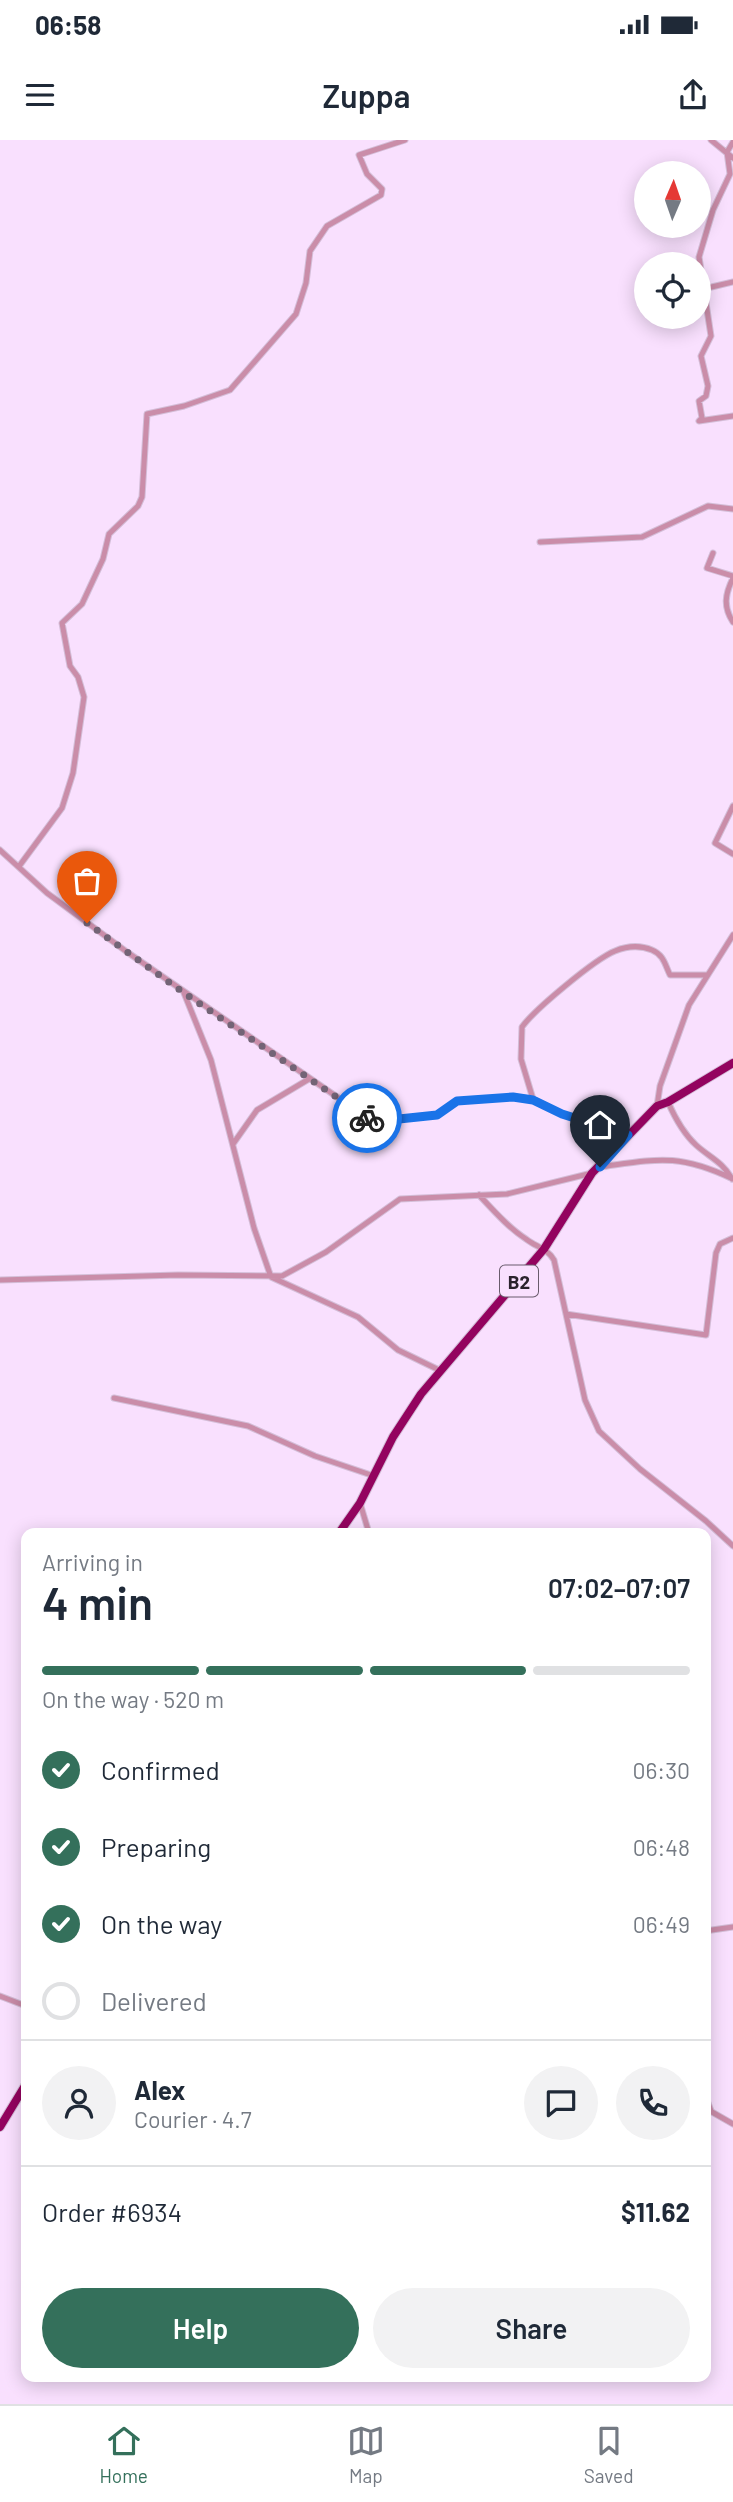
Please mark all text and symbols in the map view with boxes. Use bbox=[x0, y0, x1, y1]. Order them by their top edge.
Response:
text: 06:58 bbox=[35, 9, 101, 40]
icon: menu bbox=[21, 76, 59, 114]
text: Zuppa bbox=[323, 76, 410, 114]
icon: share bbox=[674, 76, 712, 114]
north arrow bbox=[634, 161, 710, 238]
map controls bbox=[634, 161, 711, 329]
button: locate bbox=[634, 252, 711, 329]
pin bbox=[57, 851, 117, 923]
icon: bag bbox=[68, 862, 106, 900]
courier bbox=[332, 1083, 402, 1153]
pin bbox=[570, 1095, 630, 1167]
icon: bike bbox=[348, 1099, 386, 1137]
icon: home bbox=[581, 1106, 619, 1144]
road number: B2 bbox=[500, 1266, 538, 1296]
text: Arriving in bbox=[42, 1548, 143, 1576]
text: 07:02–07:07 bbox=[548, 1572, 690, 1603]
text: 4 min bbox=[42, 1574, 153, 1629]
text: On the way · 520 m bbox=[42, 1685, 224, 1713]
icon: check bbox=[42, 1751, 80, 1789]
text: Confirmed bbox=[101, 1754, 220, 1785]
text: 06:30 bbox=[633, 1756, 690, 1784]
icon: check bbox=[42, 1828, 80, 1866]
text: Preparing bbox=[101, 1831, 211, 1862]
text: 06:48 bbox=[633, 1833, 690, 1861]
icon: check bbox=[42, 1905, 80, 1943]
text: On the way bbox=[101, 1908, 222, 1939]
text: 06:49 bbox=[633, 1910, 690, 1938]
text: Delivered bbox=[101, 1985, 207, 2016]
button: person bbox=[42, 2066, 116, 2140]
button: chat bbox=[524, 2066, 598, 2140]
button: phone bbox=[616, 2066, 690, 2140]
text: Alex bbox=[134, 2074, 185, 2105]
text: Courier · 4.7 bbox=[134, 2105, 252, 2133]
text: Order #6934 bbox=[42, 2196, 182, 2227]
text: $11.62 bbox=[621, 2196, 690, 2227]
button: Help bbox=[42, 2288, 359, 2368]
button: Share bbox=[373, 2288, 690, 2368]
tab: Home bbox=[99, 2422, 148, 2487]
tab: Map bbox=[347, 2422, 385, 2487]
tab: Saved bbox=[584, 2422, 634, 2487]

